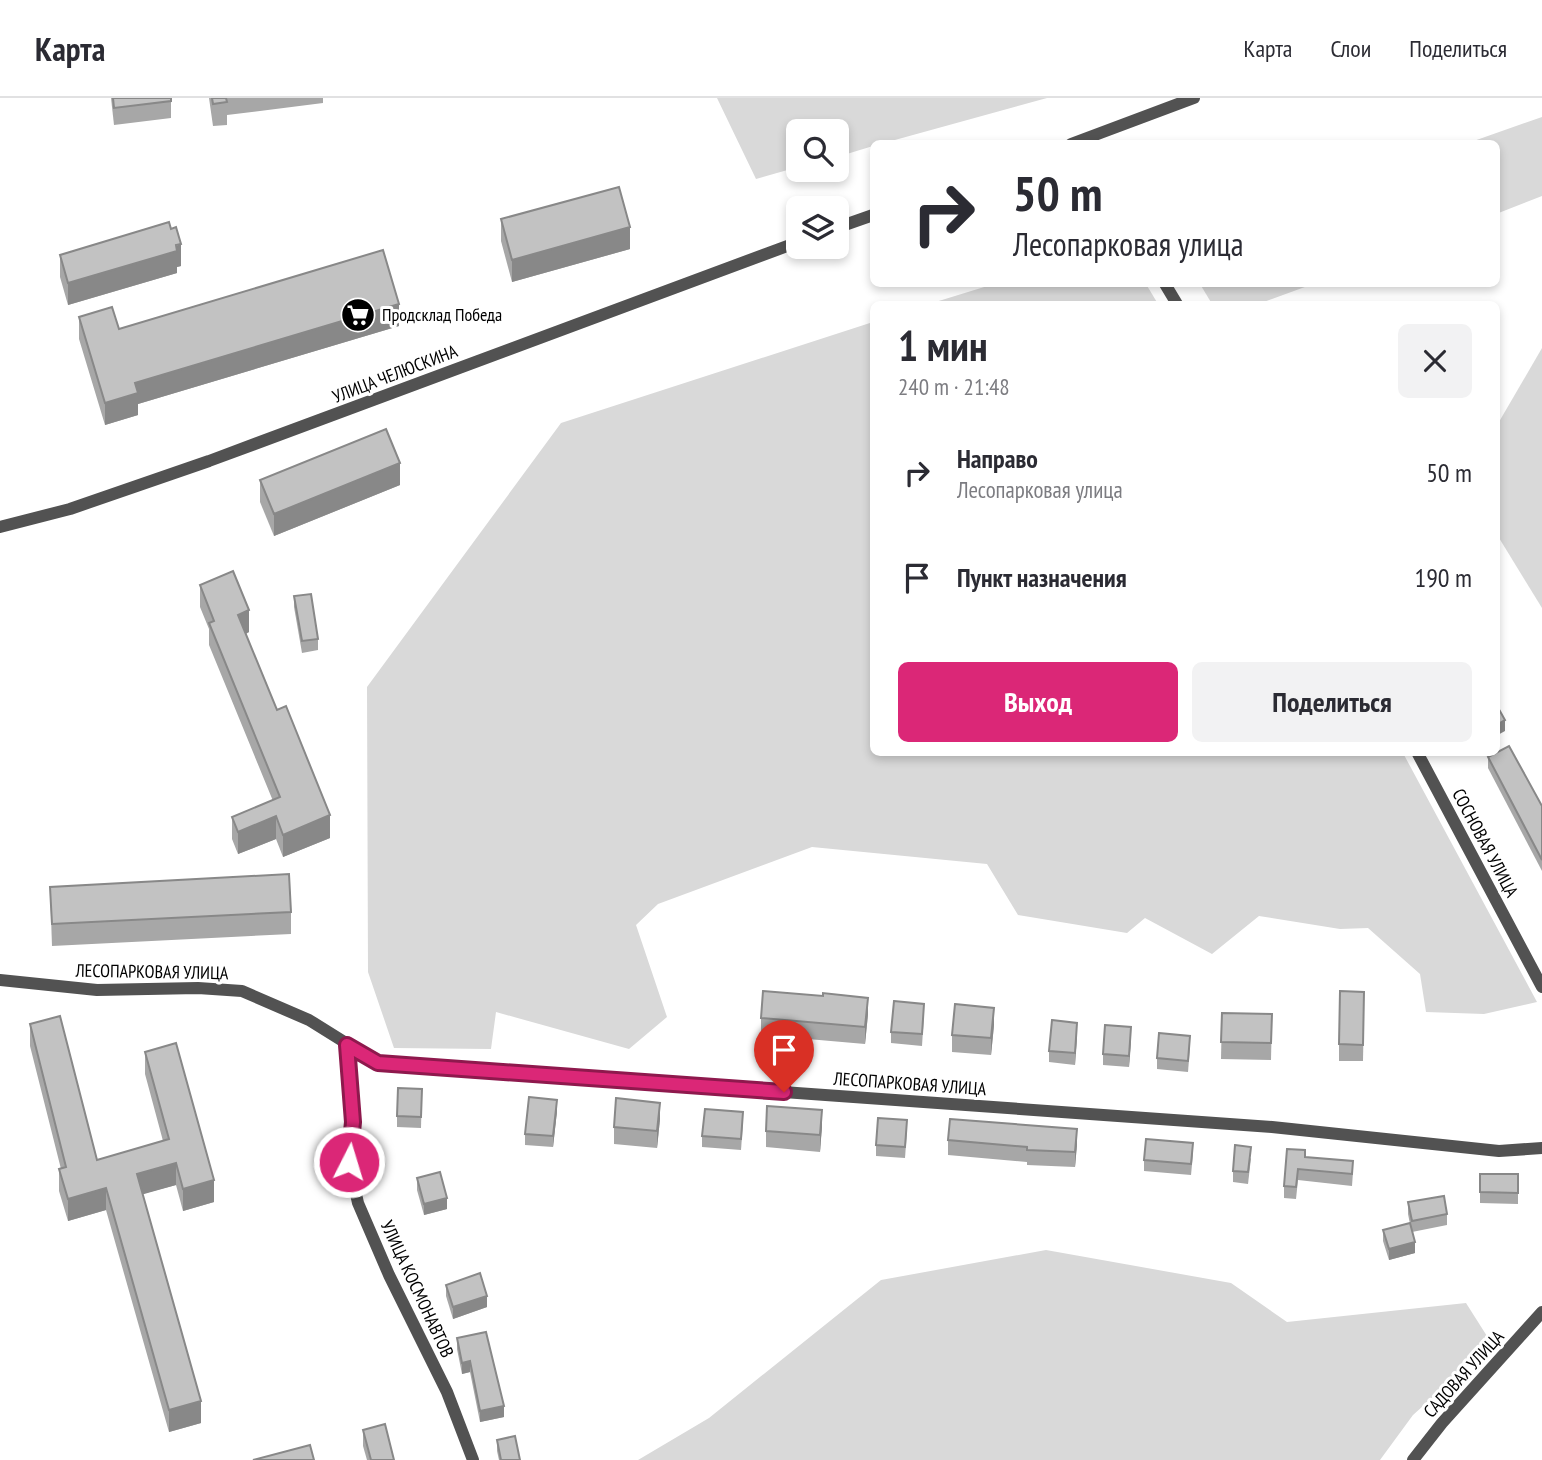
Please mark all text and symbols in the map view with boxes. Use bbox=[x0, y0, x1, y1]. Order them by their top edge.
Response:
text: Карта bbox=[35, 27, 105, 70]
text: Карта bbox=[1244, 33, 1292, 64]
text: Слои bbox=[1330, 33, 1371, 64]
text: Поделиться bbox=[1409, 33, 1507, 64]
map controls bbox=[786, 119, 849, 259]
button: search bbox=[786, 119, 849, 182]
text: 50 m bbox=[1013, 161, 1102, 225]
icon: right bbox=[898, 168, 989, 259]
button: layers bbox=[786, 196, 849, 259]
text: Лесопарковая улица bbox=[1013, 223, 1243, 265]
supermarket icon: Продсклад Победа bbox=[339, 296, 377, 334]
place label: Продсклад Победа bbox=[382, 303, 502, 326]
text: 1 мин bbox=[898, 318, 988, 373]
button: close bbox=[1398, 324, 1472, 398]
street label: УЛИЦА ЧЕЛЮСКИНА bbox=[329, 339, 461, 408]
text: 240 m · 21:48 bbox=[898, 372, 1010, 401]
text: Направо bbox=[957, 442, 1038, 475]
icon: right bbox=[898, 454, 936, 492]
text: 50 m bbox=[1426, 456, 1472, 489]
text: Лесопарковая улица bbox=[957, 475, 1123, 504]
icon: arrive bbox=[898, 559, 936, 597]
text: Пункт назначения bbox=[957, 561, 1127, 594]
text: 190 m bbox=[1414, 561, 1472, 594]
button: Выход bbox=[898, 662, 1178, 742]
button: Поделиться bbox=[1192, 662, 1472, 742]
street label: СОСНОВАЯ УЛИЦА bbox=[1447, 785, 1524, 901]
street label: ЛЕСОПАРКОВАЯ УЛИЦА bbox=[74, 959, 229, 984]
pin bbox=[754, 1020, 814, 1092]
icon: arrive bbox=[765, 1031, 803, 1069]
street label: ЛЕСОПАРКОВАЯ УЛИЦА bbox=[832, 1067, 988, 1100]
position arrow bbox=[312, 1125, 386, 1199]
street label: УЛИЦА КОСМОНАВТОВ bbox=[376, 1217, 459, 1361]
street label: САДОВАЯ УЛИЦА bbox=[1418, 1325, 1509, 1422]

